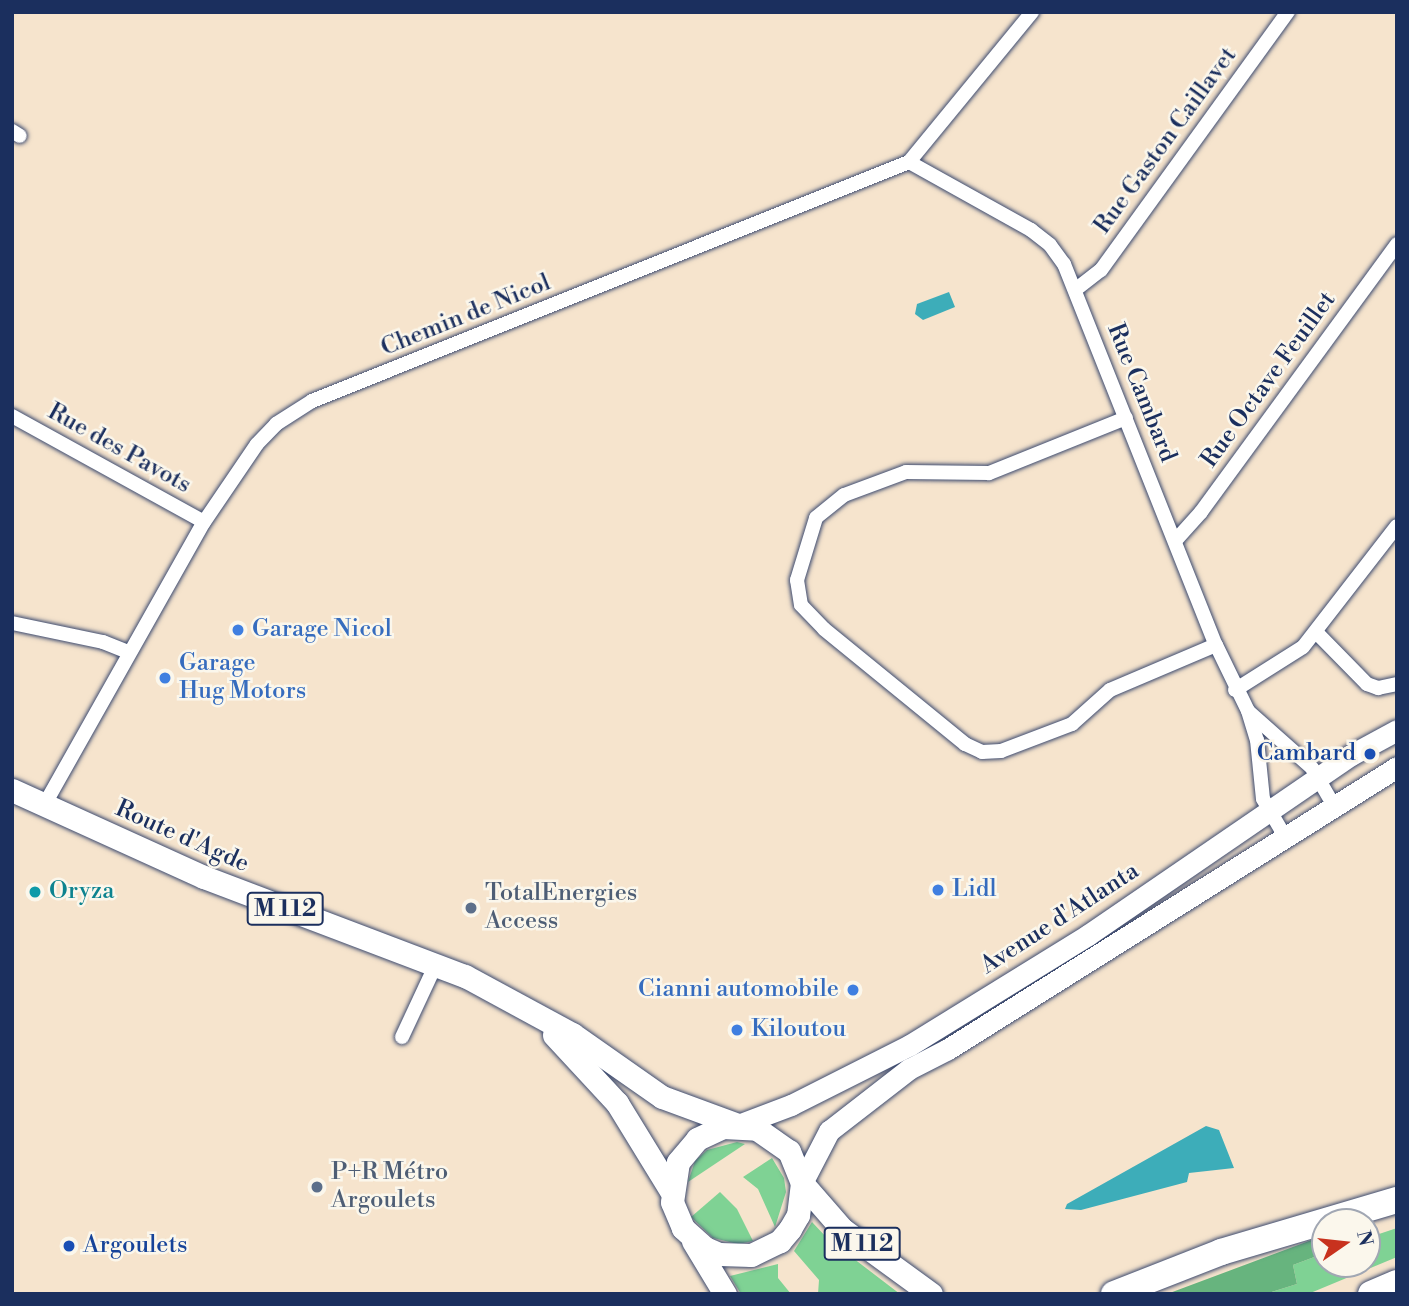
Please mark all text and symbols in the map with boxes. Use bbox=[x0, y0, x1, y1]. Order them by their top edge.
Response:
street label: Rue Gaston Caillavet bbox=[1089, 42, 1243, 240]
street label: Chemin de Nicol bbox=[377, 269, 555, 363]
street label: Rue Octave Feuillet bbox=[1196, 286, 1342, 474]
street label: Rue Cambard bbox=[1100, 320, 1182, 466]
street label: Rue des Pavots bbox=[42, 398, 196, 500]
place label: Garage Nicol bbox=[252, 616, 392, 644]
marker: Garage Nicol bbox=[230, 622, 246, 638]
place label: Garage Hug Motors bbox=[179, 650, 306, 706]
marker: Garage Hug Motors bbox=[157, 670, 173, 686]
place label: Cambard bbox=[1257, 740, 1356, 768]
marker: Cambard bbox=[1362, 746, 1378, 762]
street label: Route d'Agde bbox=[111, 795, 253, 879]
street label: Avenue d'Atlanta bbox=[975, 857, 1145, 981]
place label: Lidl bbox=[952, 876, 997, 904]
place label: Oryza bbox=[49, 878, 114, 906]
place label: TotalEnergies Access bbox=[485, 880, 637, 936]
marker: Lidl bbox=[930, 882, 946, 898]
marker: Oryza bbox=[27, 884, 43, 900]
road number: M 112 bbox=[246, 890, 324, 928]
marker: TotalEnergies Access bbox=[463, 900, 479, 916]
place label: Cianni automobile bbox=[638, 976, 839, 1004]
marker: Cianni automobile bbox=[845, 982, 861, 998]
place label: Kiloutou bbox=[751, 1016, 846, 1044]
marker: Kiloutou bbox=[729, 1022, 745, 1038]
place label: P+R Métro Argoulets bbox=[331, 1159, 448, 1215]
marker: P+R Métro Argoulets bbox=[309, 1179, 325, 1195]
north arrow bbox=[1311, 1208, 1381, 1278]
road number: M 112 bbox=[824, 1224, 900, 1264]
text: N bbox=[1351, 1228, 1378, 1249]
place label: Argoulets bbox=[83, 1232, 187, 1260]
marker: Argoulets bbox=[61, 1238, 77, 1254]

